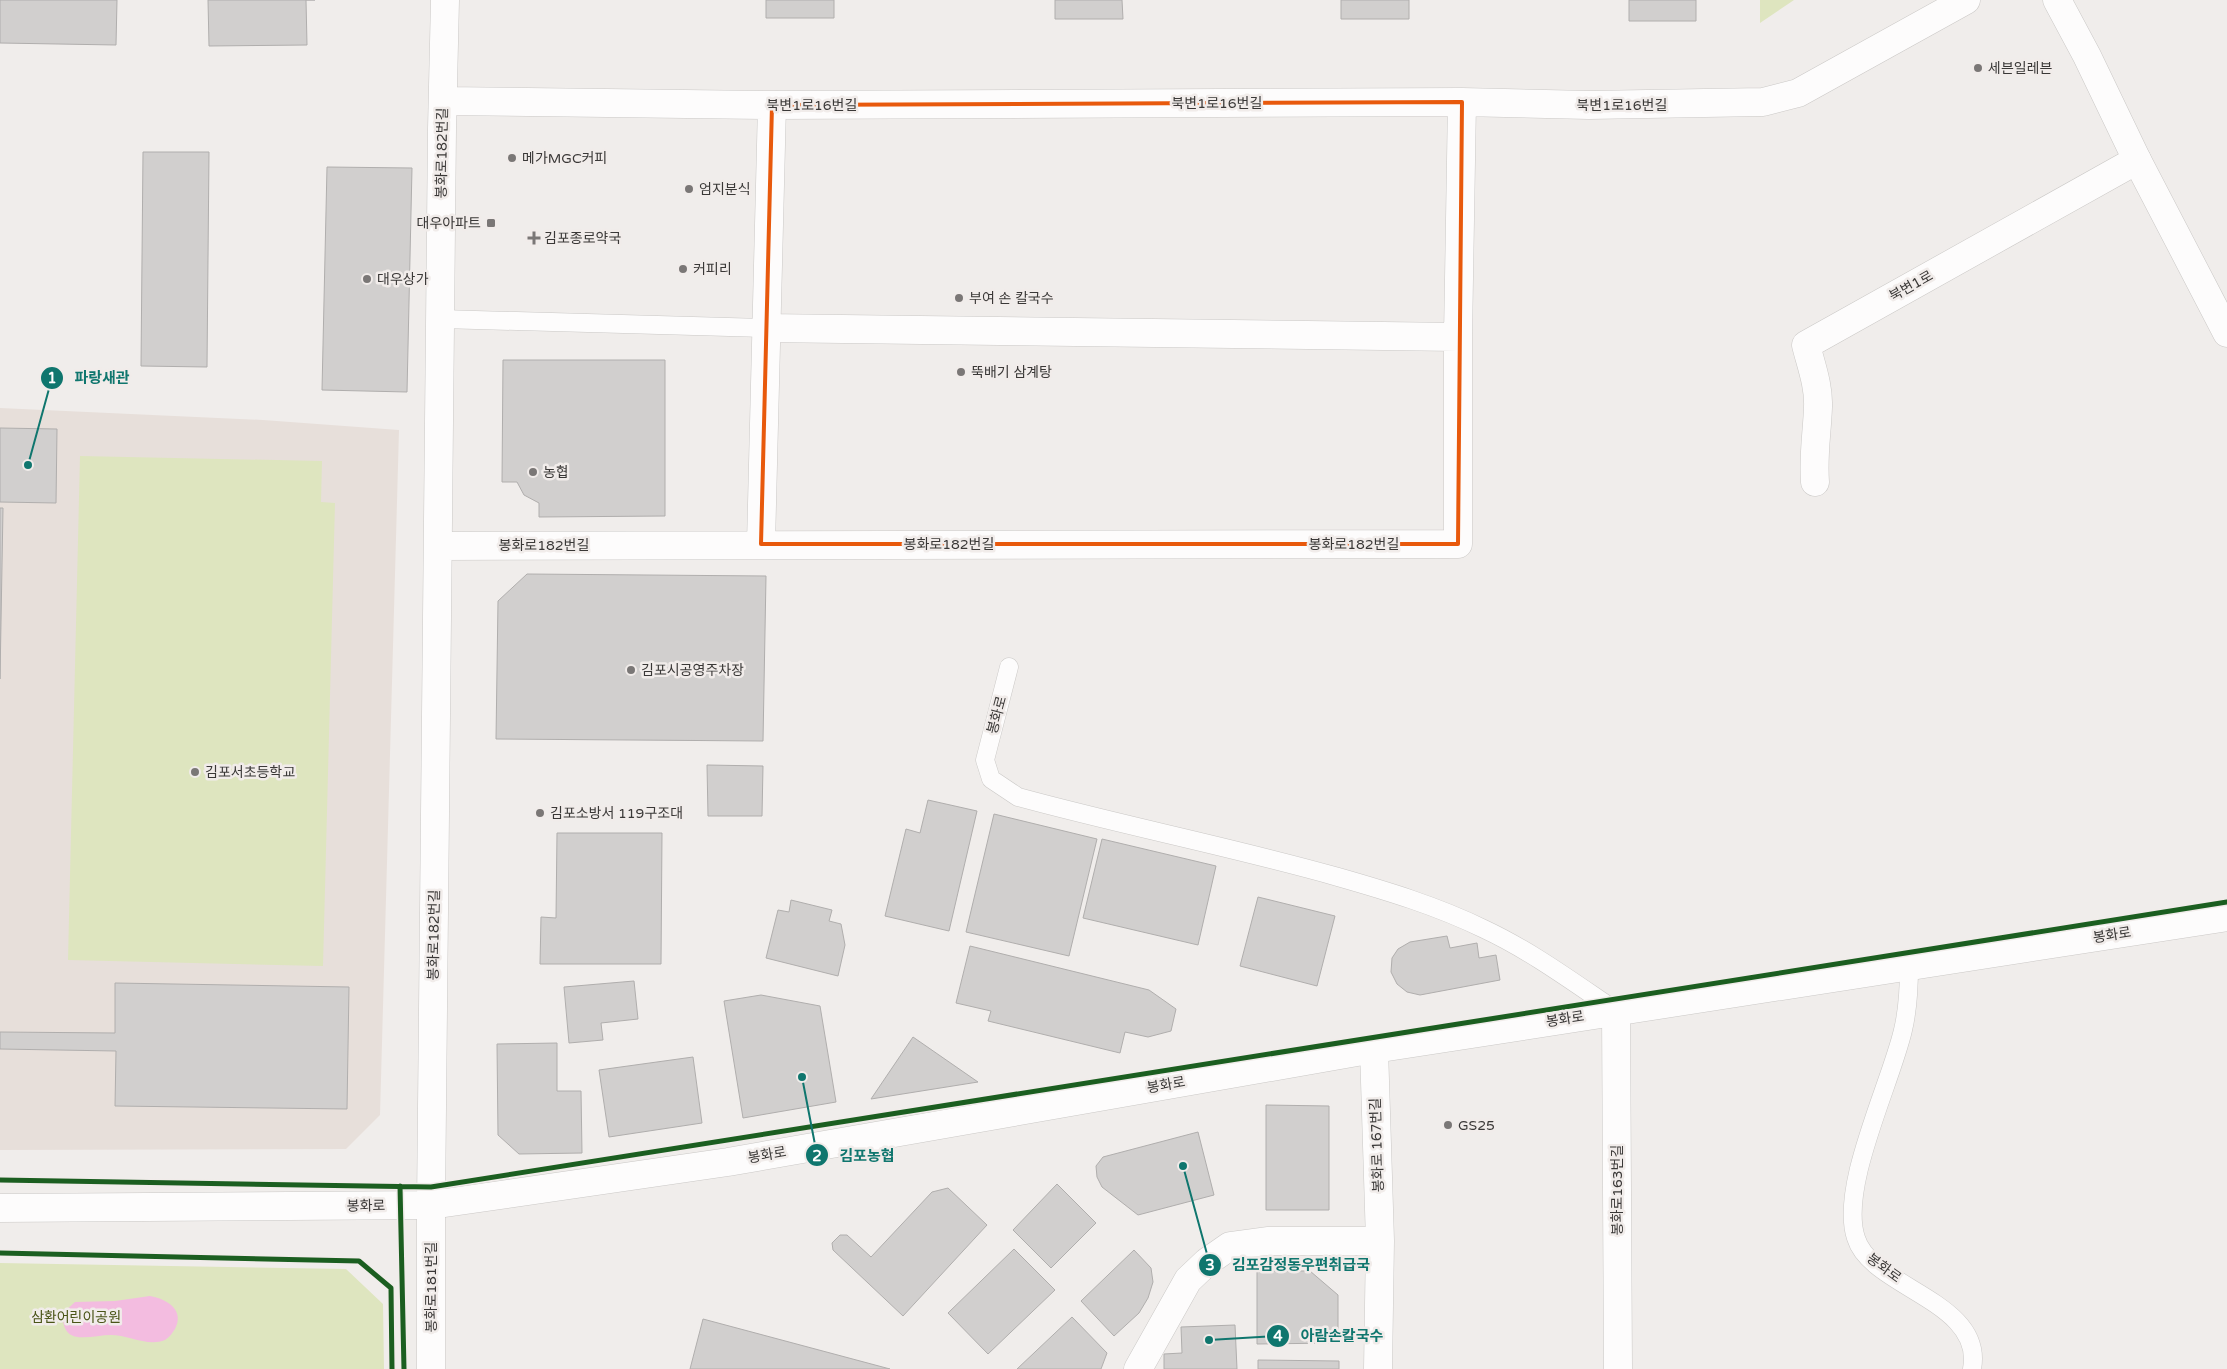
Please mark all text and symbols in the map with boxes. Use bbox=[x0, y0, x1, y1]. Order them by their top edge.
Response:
place label: 세븐일레븐 bbox=[1988, 60, 2053, 77]
marker: 세븐일레븐 bbox=[1972, 62, 1984, 74]
street label: 북변1로16번길 bbox=[1172, 95, 1262, 112]
street label: 북변1로16번길 bbox=[767, 97, 857, 114]
street label: 북변1로16번길 bbox=[1577, 97, 1667, 114]
street label: 봉화로182번길 bbox=[433, 107, 451, 199]
place label: 메가MGC커피 bbox=[522, 150, 607, 167]
marker: 메가MGC커피 bbox=[506, 152, 518, 164]
place label: 엄지분식 bbox=[699, 181, 751, 198]
marker: 엄지분식 bbox=[683, 183, 695, 195]
place label: 대우아파트 bbox=[417, 215, 481, 232]
marker: 대우아파트 bbox=[485, 217, 497, 229]
place label: 김포종로약국 bbox=[544, 230, 621, 247]
marker: 김포종로약국 bbox=[528, 232, 540, 244]
place label: 커피리 bbox=[693, 261, 732, 278]
marker: 커피리 bbox=[677, 263, 689, 275]
street label: 북변1로 bbox=[1886, 267, 1936, 305]
place label: 대우상가 bbox=[377, 271, 429, 288]
marker: 대우상가 bbox=[361, 273, 373, 285]
place label: 부여 손 칼국수 bbox=[969, 290, 1054, 307]
marker: 부여 손 칼국수 bbox=[953, 292, 965, 304]
callout: 파랑새관 bbox=[39, 363, 139, 393]
place label: 뚝배기 삼계탕 bbox=[971, 364, 1052, 381]
marker: 뚝배기 삼계탕 bbox=[955, 366, 967, 378]
text: 1 bbox=[47, 369, 57, 387]
text: 파랑새관 bbox=[74, 369, 130, 387]
place label: 농협 bbox=[543, 464, 569, 481]
marker: 농협 bbox=[527, 466, 539, 478]
street label: 봉화로182번길 bbox=[904, 536, 994, 553]
street label: 봉화로182번길 bbox=[1309, 536, 1399, 553]
street label: 봉화로182번길 bbox=[499, 537, 589, 554]
place label: 김포시공영주차장 bbox=[641, 662, 744, 679]
marker: 김포시공영주차장 bbox=[625, 664, 637, 676]
street label: 봉화로 bbox=[984, 694, 1010, 736]
place label: 김포서초등학교 bbox=[205, 764, 295, 781]
marker: 김포서초등학교 bbox=[189, 766, 201, 778]
place label: 김포소방서 119구조대 bbox=[550, 805, 683, 822]
marker: 김포소방서 119구조대 bbox=[534, 807, 546, 819]
street label: 봉화로182번길 bbox=[425, 889, 443, 981]
street label: 봉화로 bbox=[2092, 924, 2133, 946]
street label: 봉화로 bbox=[1545, 1008, 1586, 1030]
street label: 봉화로 bbox=[1145, 1073, 1187, 1097]
street label: 봉화로 167번길 bbox=[1367, 1098, 1387, 1192]
place label: GS25 bbox=[1458, 1117, 1495, 1134]
marker: GS25 bbox=[1442, 1119, 1454, 1131]
callout: 김포농협 bbox=[804, 1140, 904, 1170]
street label: 봉화로 bbox=[746, 1143, 788, 1167]
street label: 봉화로163번길 bbox=[1609, 1145, 1626, 1235]
text: 2 bbox=[812, 1147, 822, 1165]
text: 김포농협 bbox=[839, 1147, 895, 1165]
street label: 봉화로 bbox=[347, 1197, 386, 1215]
street label: 봉화로181번길 bbox=[423, 1242, 440, 1332]
callout: 김포감정동우편취급국 bbox=[1197, 1250, 1380, 1280]
street label: 봉화로 bbox=[1863, 1250, 1905, 1286]
text: 3 bbox=[1205, 1256, 1215, 1274]
text: 김포감정동우편취급국 bbox=[1232, 1256, 1370, 1274]
park label: 삼환어린이공원 bbox=[31, 1309, 121, 1326]
callout: 아람손칼국수 bbox=[1266, 1321, 1393, 1351]
text: 4 bbox=[1273, 1327, 1283, 1345]
text: 아람손칼국수 bbox=[1301, 1327, 1384, 1345]

